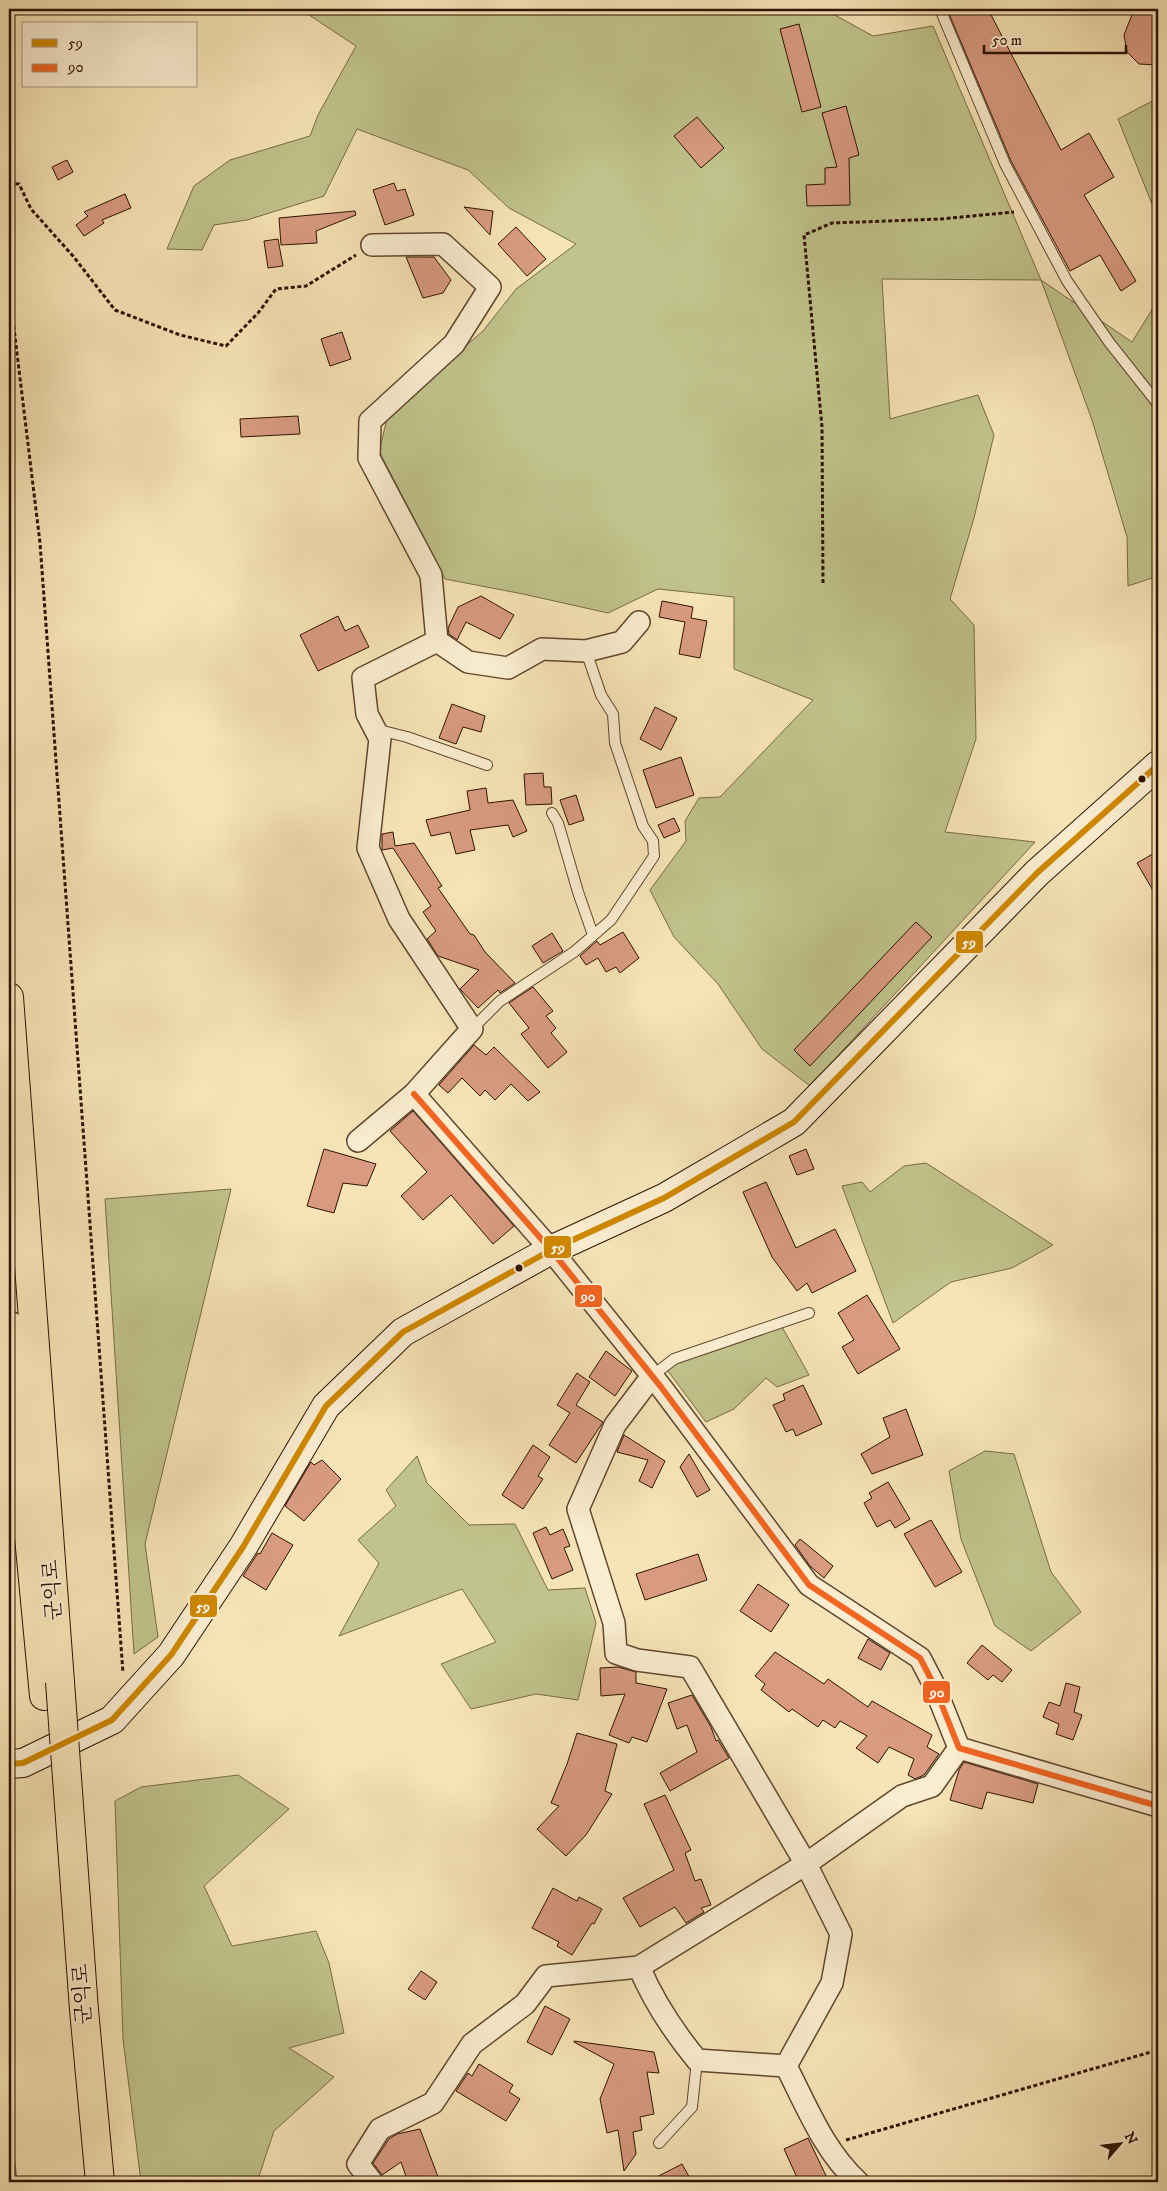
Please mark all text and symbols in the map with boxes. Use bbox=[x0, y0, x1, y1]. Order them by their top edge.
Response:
legend bbox=[22, 22, 198, 88]
scale bar bbox=[984, 22, 1127, 54]
text: 50 m bbox=[992, 31, 1022, 50]
text: 59 bbox=[68, 34, 83, 53]
text: 90 bbox=[67, 58, 84, 77]
unlabelled marker bbox=[1137, 774, 1147, 784]
line badge: 59 bbox=[955, 930, 984, 954]
text: 59 bbox=[961, 934, 976, 952]
line badge: 59 bbox=[543, 1235, 572, 1259]
text: 59 bbox=[550, 1239, 565, 1257]
unlabelled marker bbox=[514, 1263, 524, 1273]
line badge: 90 bbox=[574, 1284, 603, 1308]
text: 90 bbox=[580, 1288, 596, 1306]
street label: 군익로 bbox=[38, 1559, 68, 1621]
line badge: 59 bbox=[189, 1594, 218, 1618]
text: 59 bbox=[195, 1598, 210, 1616]
line badge: 90 bbox=[922, 1680, 951, 1704]
text: 90 bbox=[929, 1684, 945, 1702]
street label: 군익로 bbox=[68, 1963, 98, 2025]
north arrow bbox=[1094, 2118, 1144, 2168]
text: N bbox=[1120, 2129, 1141, 2148]

